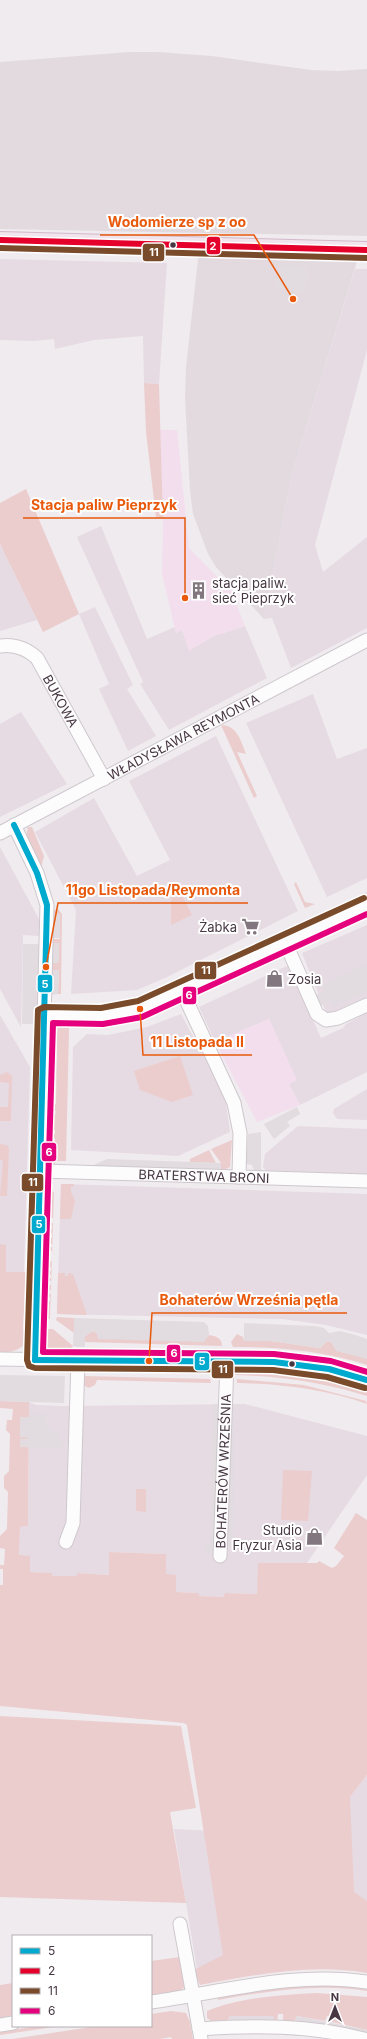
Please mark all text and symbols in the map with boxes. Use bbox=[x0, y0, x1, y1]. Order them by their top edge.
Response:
callout: Wodomierze sp z oo bbox=[100, 209, 254, 235]
text: Wodomierze sp z oo bbox=[108, 213, 247, 230]
line badge: 2 bbox=[206, 236, 221, 255]
text: 2 bbox=[210, 239, 217, 253]
unlabelled marker bbox=[168, 240, 178, 250]
line badge: 11 bbox=[142, 243, 165, 262]
text: 11 bbox=[149, 245, 159, 259]
callout: Stacja paliw Pieprzyk bbox=[23, 492, 185, 518]
text: Stacja paliw Pieprzyk bbox=[31, 496, 178, 513]
place label: stacja paliw. sieć Pieprzyk bbox=[212, 575, 294, 606]
building icon: stacja paliw. sieć Pieprzyk bbox=[189, 580, 209, 600]
street label: BUKOWA bbox=[40, 672, 82, 730]
street label: WŁADYSŁAWA REYMONTA bbox=[105, 690, 262, 783]
callout: 11go Listopada/Reymonta bbox=[58, 877, 248, 903]
text: 11go Listopada/Reymonta bbox=[66, 881, 240, 898]
supermarket icon: Żabka bbox=[240, 917, 260, 937]
place label: Żabka bbox=[199, 919, 237, 935]
line badge: 11 bbox=[194, 961, 217, 980]
text: 11 bbox=[201, 963, 211, 977]
shop icon: Zosia bbox=[265, 969, 285, 989]
place label: Zosia bbox=[288, 971, 321, 987]
line badge: 5 bbox=[37, 974, 53, 993]
text: 5 bbox=[41, 977, 49, 991]
line badge: 6 bbox=[182, 986, 197, 1005]
text: 6 bbox=[185, 988, 193, 1002]
callout: 11 Listopada II bbox=[143, 1029, 252, 1055]
text: 11 Listopada II bbox=[150, 1033, 244, 1050]
line badge: 6 bbox=[41, 1142, 57, 1162]
text: 6 bbox=[45, 1145, 53, 1159]
street label: BRATERSTWA BRONI bbox=[138, 1166, 270, 1186]
line badge: 11 bbox=[21, 1173, 44, 1192]
text: 11 bbox=[28, 1175, 38, 1189]
line badge: 5 bbox=[31, 1215, 46, 1234]
text: 5 bbox=[35, 1217, 43, 1231]
callout: Bohaterów Września pętla bbox=[152, 1287, 347, 1313]
text: Bohaterów Września pętla bbox=[160, 1291, 338, 1308]
line badge: 6 bbox=[166, 1344, 181, 1363]
text: 6 bbox=[170, 1346, 178, 1360]
line badge: 5 bbox=[194, 1352, 210, 1371]
text: 5 bbox=[198, 1354, 206, 1368]
unlabelled marker bbox=[287, 1359, 297, 1369]
line badge: 11 bbox=[211, 1360, 234, 1379]
text: 11 bbox=[218, 1362, 228, 1376]
street label: BOHATERÓW WRZEŚNIA bbox=[212, 1393, 234, 1549]
place label: Studio Fryzur Asia bbox=[233, 1522, 302, 1553]
shop icon: Studio Fryzur Asia bbox=[305, 1527, 325, 1547]
legend bbox=[12, 1935, 152, 2027]
text: 5 bbox=[48, 1943, 55, 1958]
text: 2 bbox=[48, 1963, 55, 1978]
text: 11 bbox=[48, 1983, 58, 1998]
north arrow bbox=[315, 1987, 355, 2027]
text: N bbox=[331, 1990, 339, 2004]
text: 6 bbox=[48, 2003, 55, 2018]

